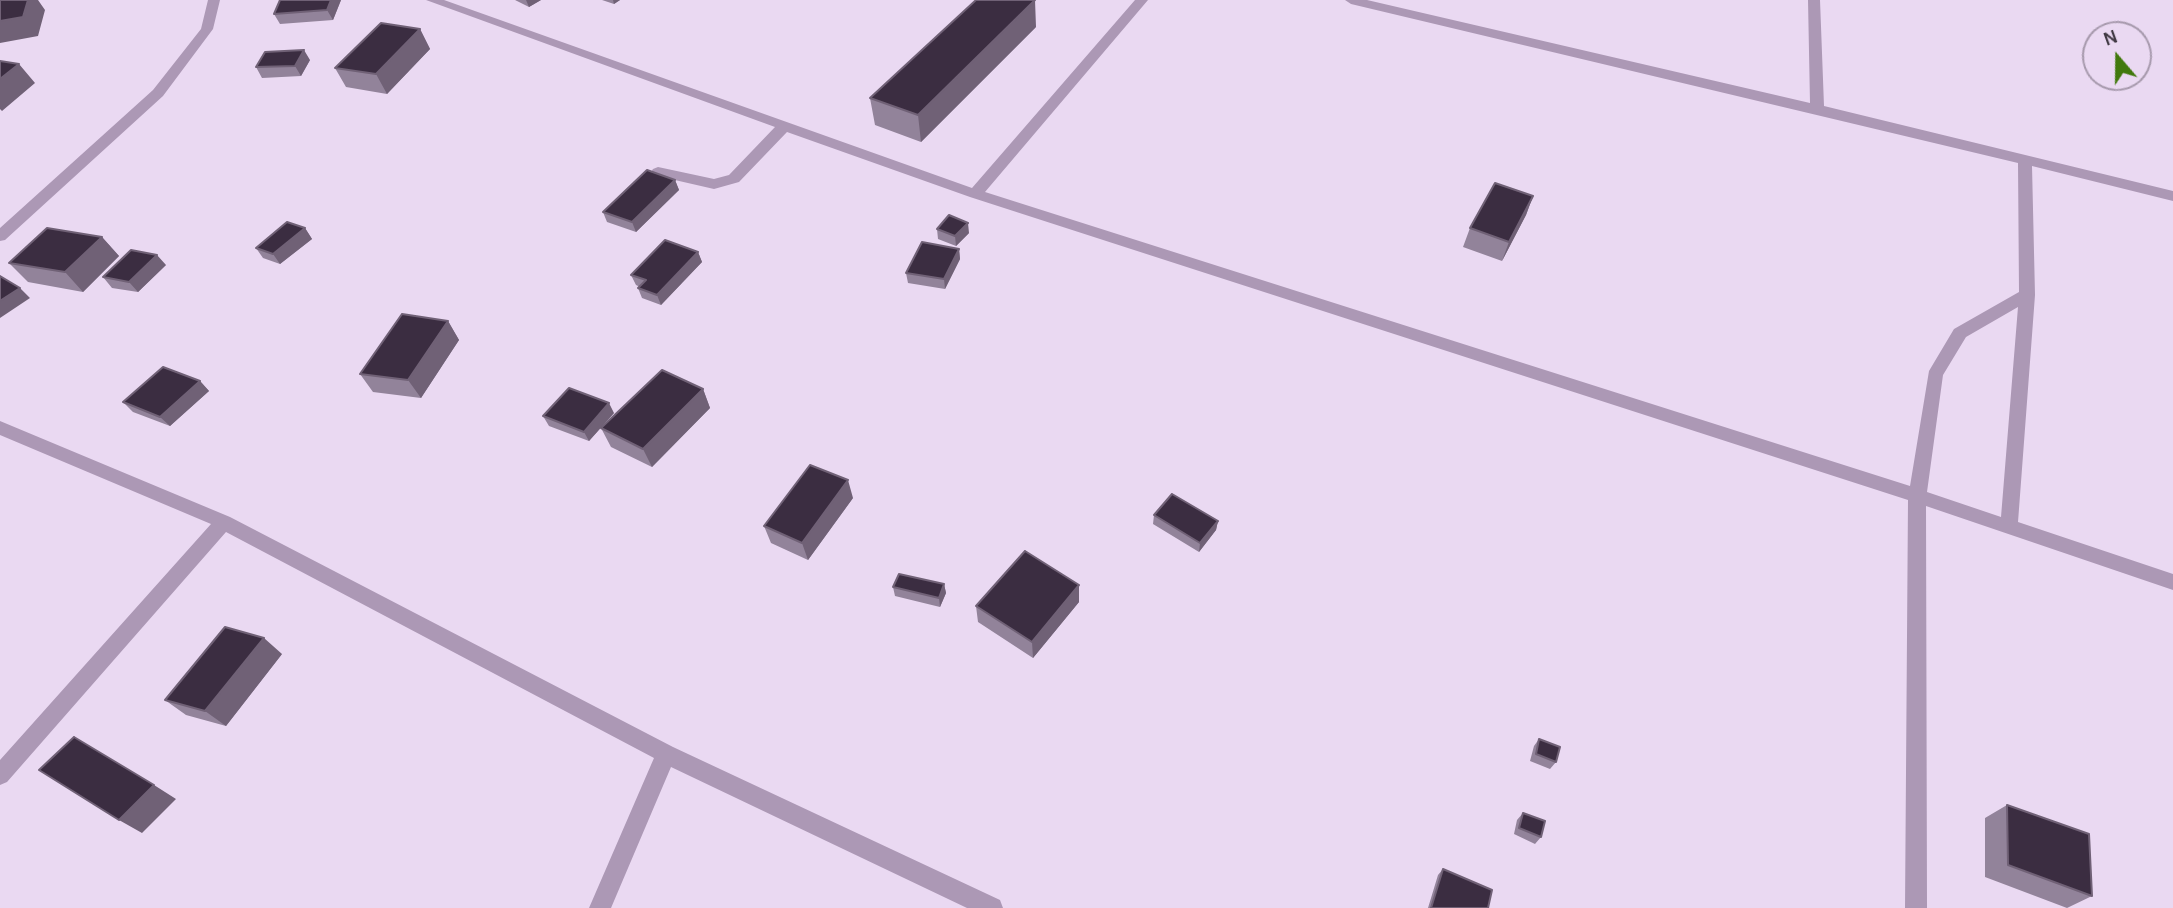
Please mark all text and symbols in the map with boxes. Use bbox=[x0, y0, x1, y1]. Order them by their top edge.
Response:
north arrow bbox=[2082, 21, 2152, 91]
text: N bbox=[2100, 25, 2121, 51]

